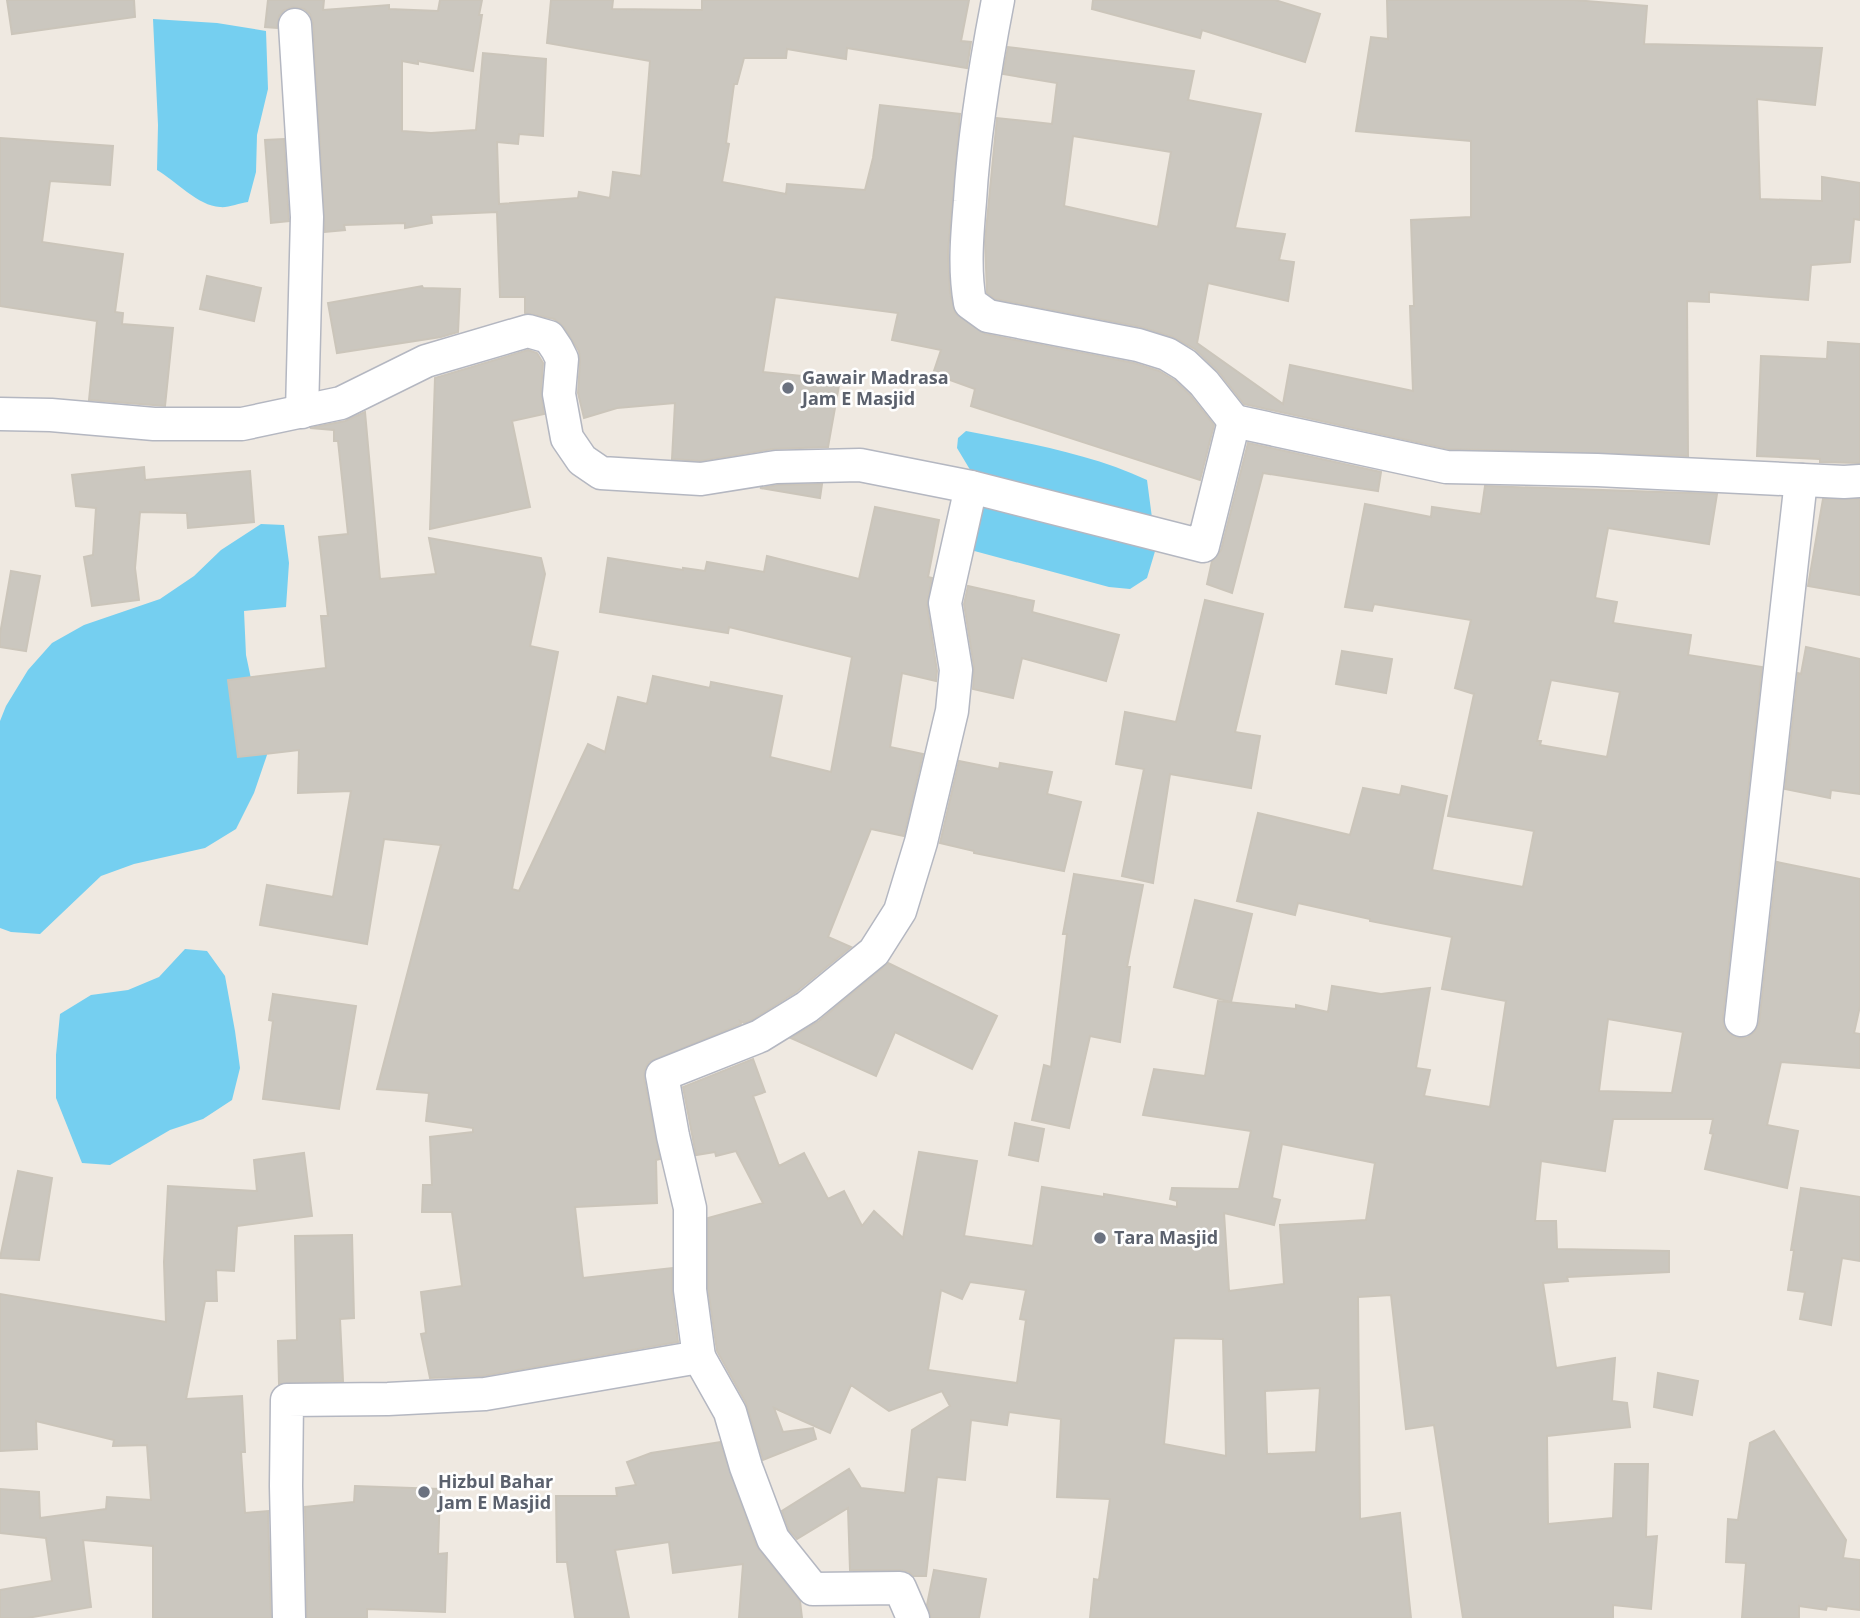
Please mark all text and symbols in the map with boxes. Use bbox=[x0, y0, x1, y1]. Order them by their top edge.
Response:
place label: Gawair Madrasa Jam E Masjid bbox=[800, 365, 949, 410]
marker: Gawair Madrasa Jam E Masjid bbox=[780, 380, 796, 396]
place label: Tara Masjid bbox=[1114, 1225, 1218, 1249]
marker: Tara Masjid bbox=[1092, 1230, 1108, 1246]
place label: Hizbul Bahar Jam E Masjid bbox=[436, 1469, 553, 1514]
marker: Hizbul Bahar Jam E Masjid bbox=[416, 1484, 432, 1500]

